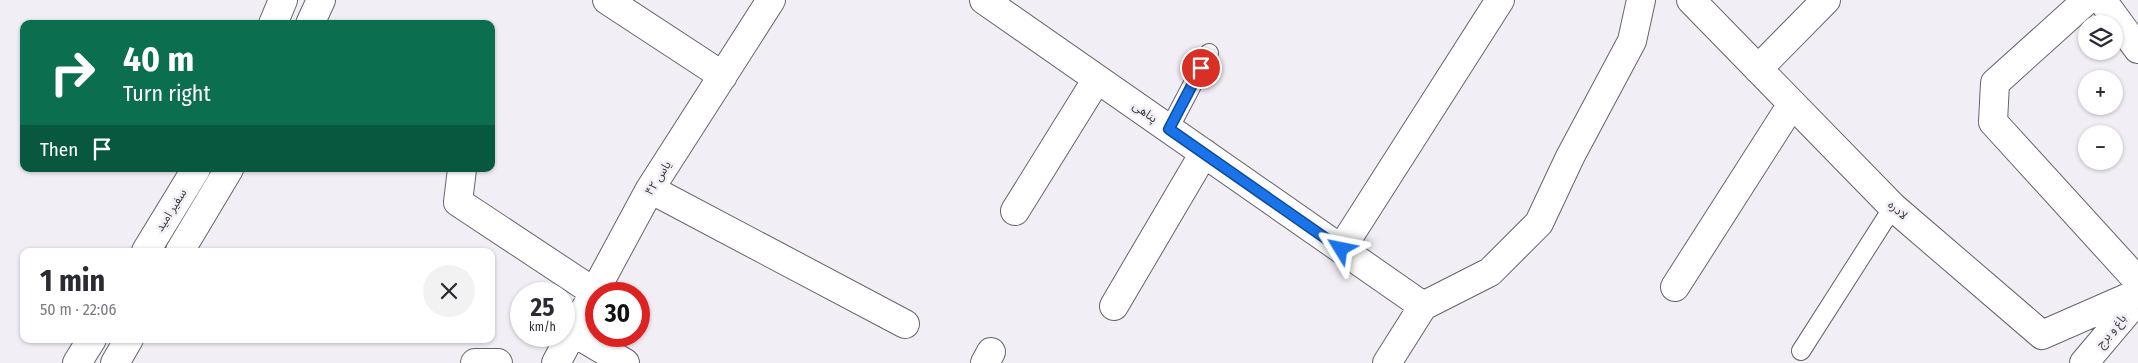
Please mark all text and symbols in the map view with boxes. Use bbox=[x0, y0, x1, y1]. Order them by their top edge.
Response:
map controls bbox=[2078, 15, 2123, 170]
button: layers bbox=[2078, 15, 2123, 60]
text: 40 m bbox=[123, 38, 194, 80]
icon: right bbox=[40, 40, 105, 105]
pin bbox=[1180, 47, 1222, 89]
icon: arrive bbox=[1187, 54, 1215, 82]
button: + bbox=[2078, 70, 2123, 115]
text: Turn right bbox=[123, 80, 211, 107]
street label: پناهی bbox=[1129, 99, 1160, 126]
button: − bbox=[2078, 125, 2123, 170]
icon: arrive bbox=[88, 135, 116, 163]
text: Then bbox=[40, 138, 78, 161]
street label: یاس ۴۲ bbox=[642, 158, 674, 198]
street label: سفیر امید bbox=[152, 186, 190, 234]
street label: لادره bbox=[1885, 198, 1911, 222]
position arrow bbox=[1314, 222, 1366, 274]
text: 1 min bbox=[40, 263, 105, 299]
button: close bbox=[423, 265, 475, 317]
speed limit sign: 30 bbox=[585, 282, 650, 347]
text: 25 bbox=[531, 293, 554, 323]
text: 50 m · 22:06 bbox=[40, 300, 116, 319]
street label: باغ و برج bbox=[2093, 311, 2131, 352]
text: km/h bbox=[529, 320, 556, 334]

